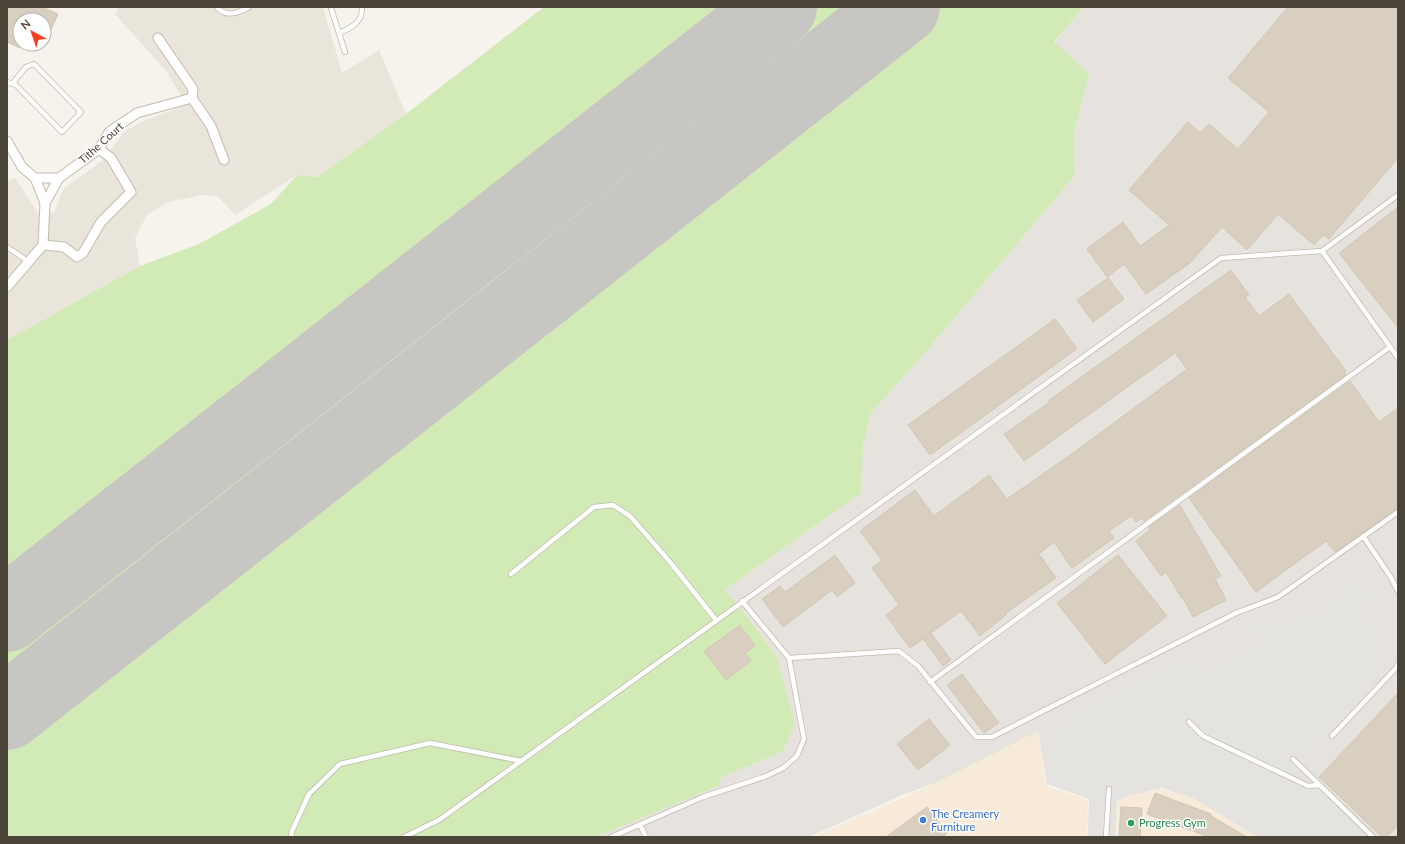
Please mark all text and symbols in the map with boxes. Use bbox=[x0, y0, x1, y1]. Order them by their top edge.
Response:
north arrow bbox=[12, 12, 52, 52]
text: N bbox=[18, 16, 33, 32]
street label: Tithe Court bbox=[76, 119, 126, 166]
place label: The Creamery Furniture bbox=[931, 807, 999, 833]
marker: The Creamery Furniture bbox=[918, 815, 928, 825]
place label: Progress Gym bbox=[1139, 816, 1206, 829]
marker: Progress Gym bbox=[1126, 818, 1136, 828]

